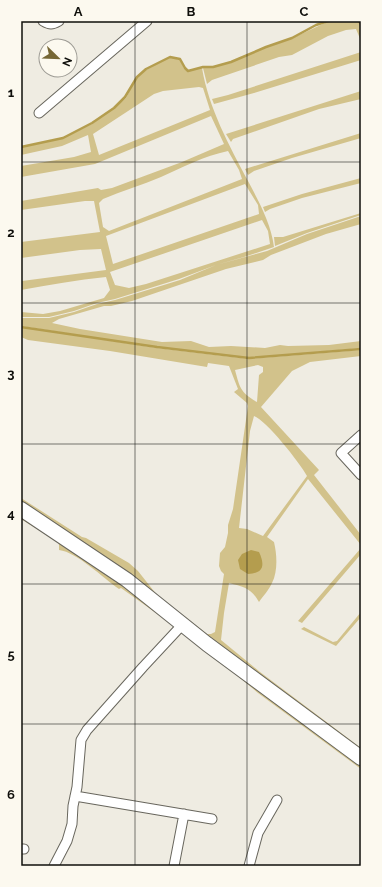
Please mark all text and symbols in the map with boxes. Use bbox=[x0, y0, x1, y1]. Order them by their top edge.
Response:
text: A bbox=[74, 4, 83, 19]
text: B bbox=[187, 4, 196, 19]
text: C bbox=[300, 4, 309, 19]
north arrow bbox=[38, 38, 78, 78]
text: N bbox=[59, 55, 74, 68]
text: 1 bbox=[8, 85, 15, 100]
text: 2 bbox=[7, 225, 15, 240]
text: 3 bbox=[7, 366, 15, 381]
text: 4 bbox=[7, 506, 15, 521]
text: 5 bbox=[7, 647, 15, 662]
text: 6 bbox=[7, 787, 15, 802]

